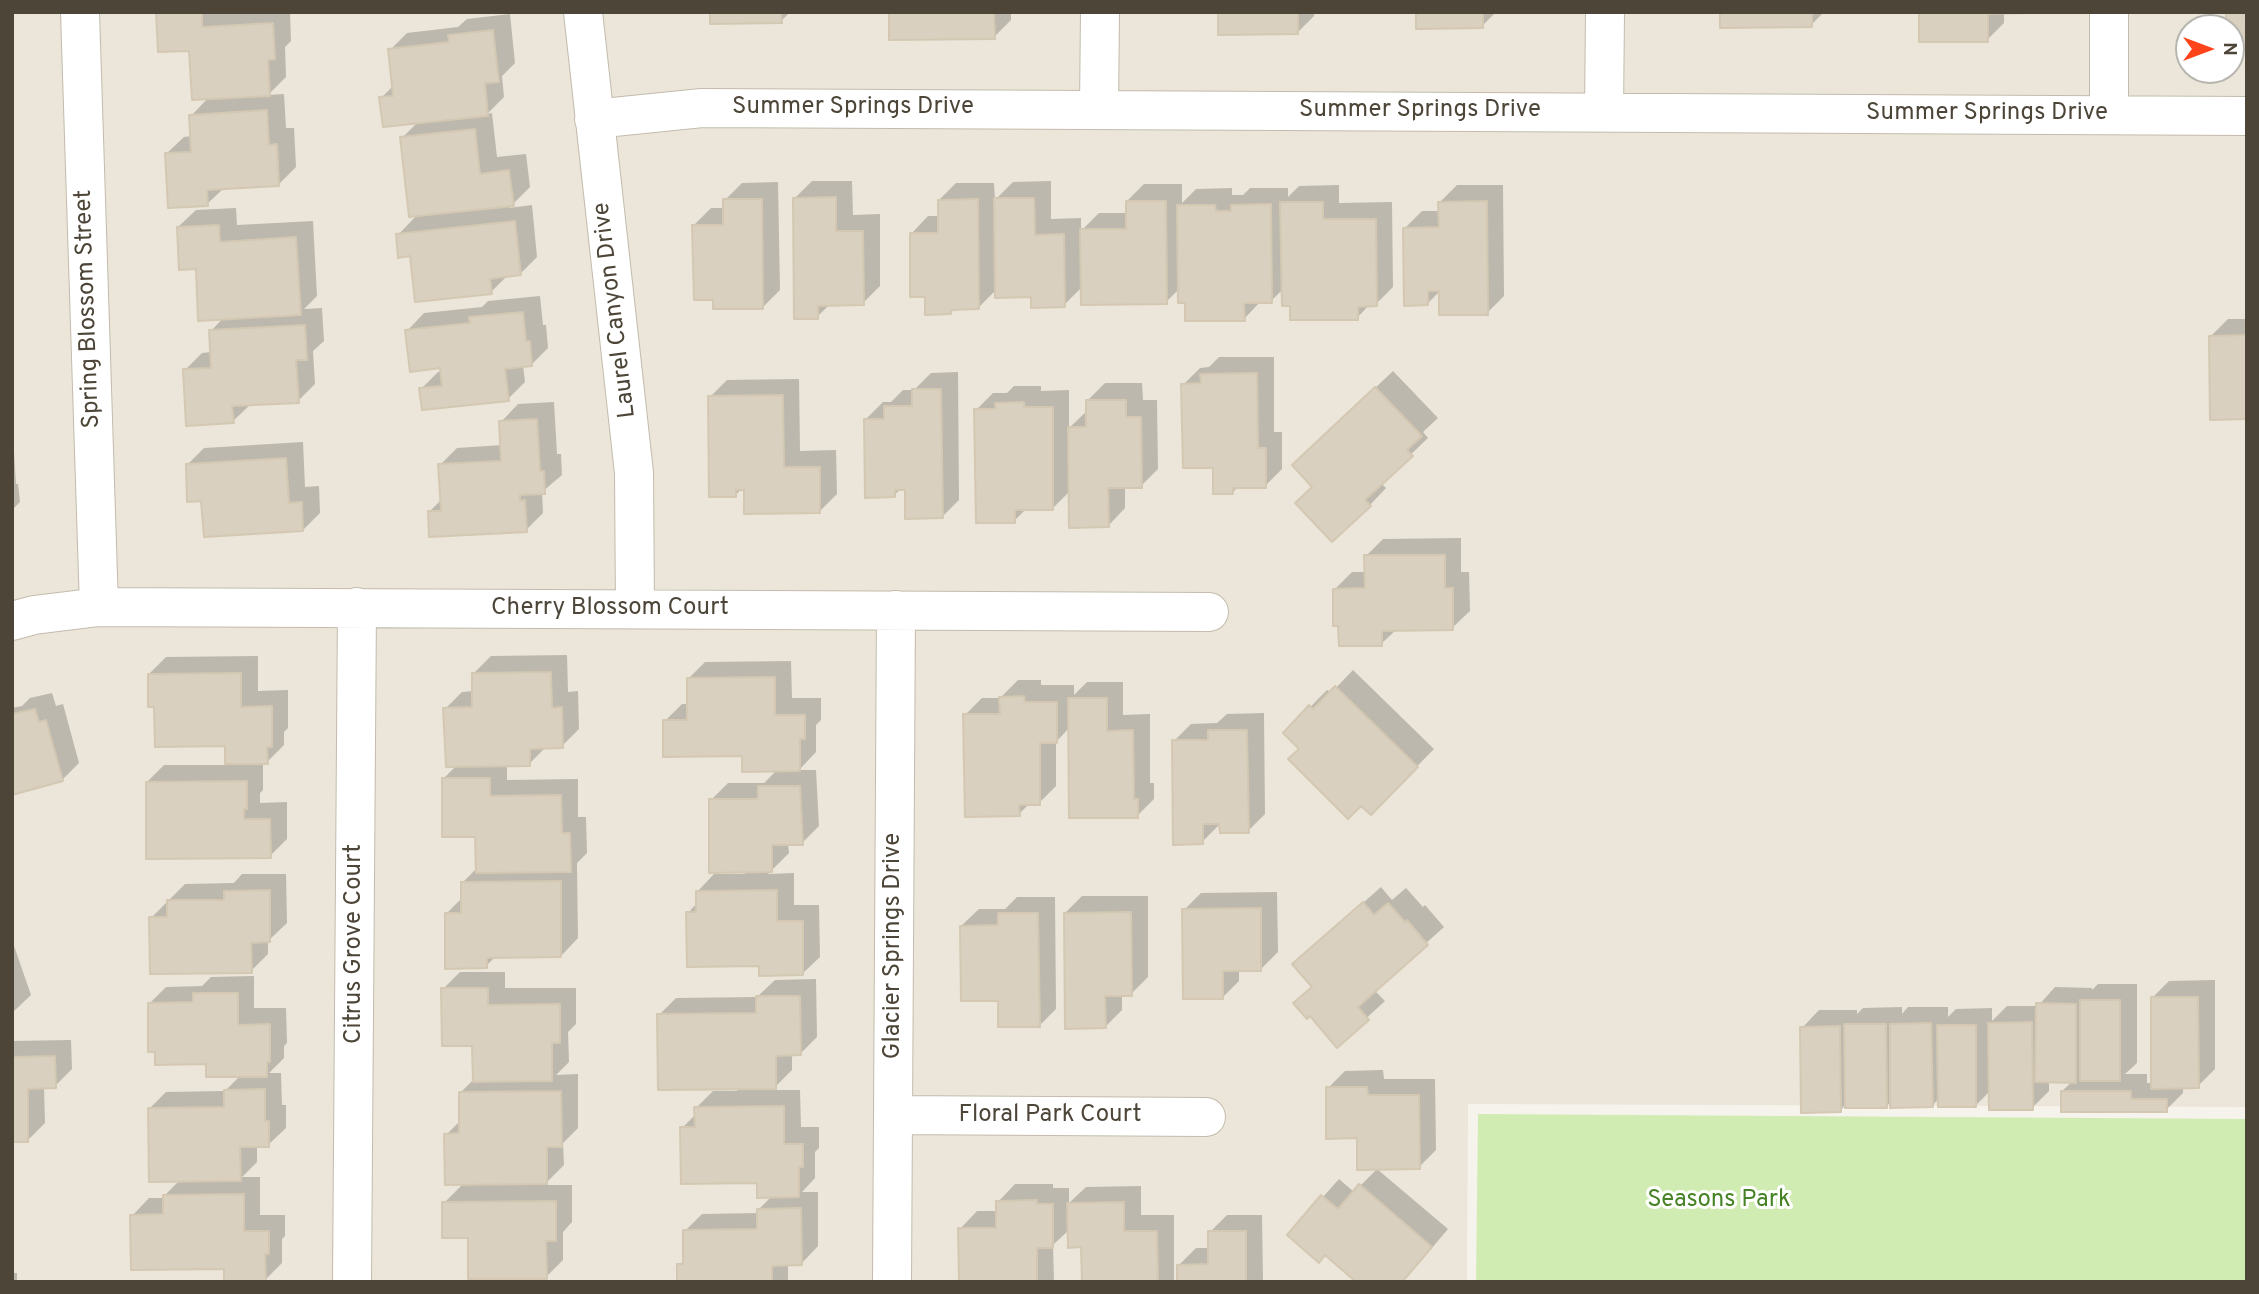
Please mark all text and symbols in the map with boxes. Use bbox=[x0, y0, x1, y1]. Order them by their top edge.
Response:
north arrow bbox=[2175, 14, 2245, 84]
text: N bbox=[2217, 42, 2241, 56]
street label: Summer Springs Drive bbox=[732, 94, 974, 122]
street label: Summer Springs Drive bbox=[1299, 97, 1541, 125]
street label: Summer Springs Drive bbox=[1866, 100, 2108, 128]
street label: Spring Blossom Street bbox=[70, 189, 108, 429]
street label: Laurel Canyon Drive bbox=[588, 201, 644, 419]
street label: Cherry Blossom Court bbox=[491, 595, 729, 623]
street label: Glacier Springs Drive bbox=[880, 833, 908, 1059]
street label: Citrus Grove Court bbox=[341, 844, 369, 1044]
street label: Floral Park Court bbox=[958, 1102, 1142, 1130]
park label: Seasons Park bbox=[1647, 1187, 1791, 1215]

